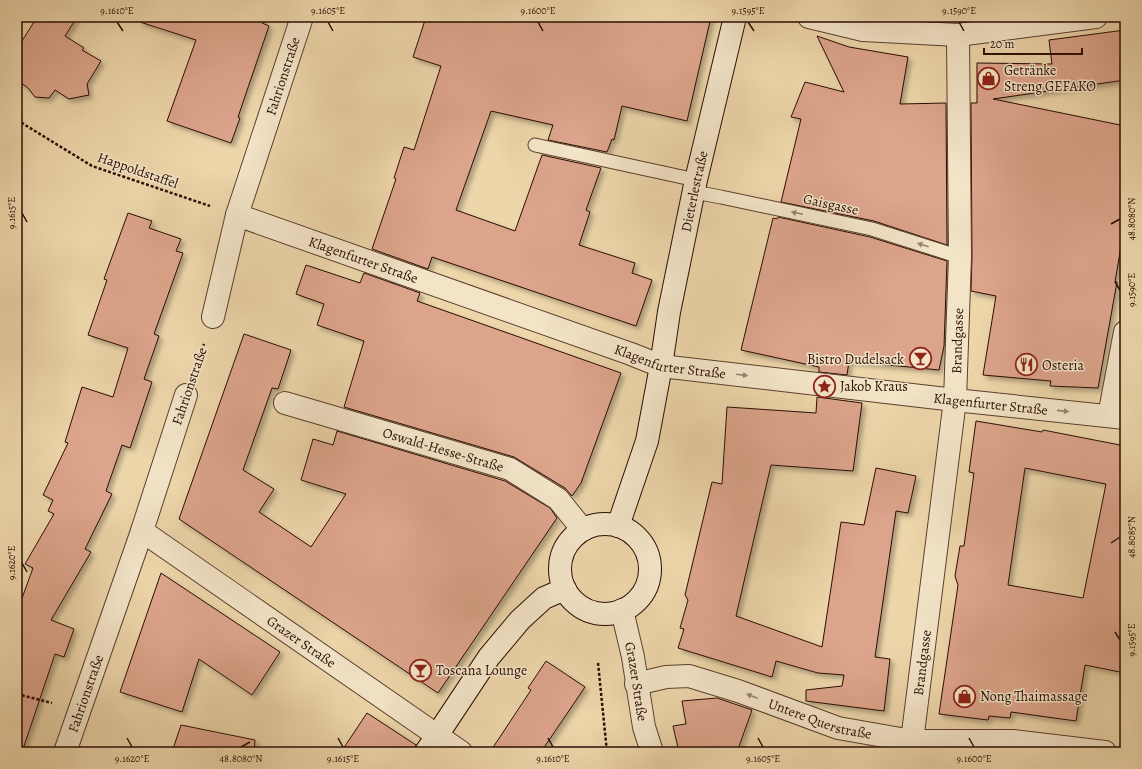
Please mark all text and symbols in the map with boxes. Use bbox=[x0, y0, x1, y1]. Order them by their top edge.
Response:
text: 9.1610°E bbox=[100, 4, 134, 17]
text: 9.1605°E bbox=[311, 4, 345, 17]
text: 9.1600°E bbox=[520, 4, 556, 17]
text: 9.1595°E bbox=[731, 4, 765, 17]
text: 9.1590°E bbox=[942, 4, 976, 17]
scale bar bbox=[984, 30, 1082, 56]
street label: Fahrionstraße bbox=[261, 35, 305, 118]
text: 20 m bbox=[990, 36, 1014, 52]
place label: Getränke Streng GEFAKO bbox=[1004, 61, 1096, 96]
shop icon: Getränke Streng GEFAKO bbox=[975, 65, 1001, 91]
street label: Happoldstaffel bbox=[95, 148, 181, 193]
street label: Dieterlestraße bbox=[677, 149, 713, 234]
street label: Gaisgasse bbox=[801, 189, 860, 220]
text: 9.1615°E bbox=[5, 197, 18, 229]
text: 48.8080°N bbox=[1125, 198, 1138, 241]
one-way arrow bbox=[791, 210, 803, 216]
street label: Klagenfurter Straße bbox=[306, 232, 420, 288]
one-way arrow bbox=[917, 242, 929, 248]
text: 9.1590°E bbox=[1125, 273, 1138, 307]
street label: Brandgasse bbox=[947, 307, 968, 374]
street label: Klagenfurter Straße bbox=[611, 340, 727, 383]
street label: Fahrionstraße bbox=[167, 345, 212, 428]
bar icon: Bistro Dudelsack bbox=[907, 346, 933, 372]
place label: Bistro Dudelsack bbox=[807, 350, 904, 369]
restaurant icon: Osteria bbox=[1014, 352, 1040, 378]
place label: Osteria bbox=[1042, 356, 1085, 375]
one-way arrow bbox=[736, 372, 748, 378]
place icon: Jakob Kraus bbox=[811, 373, 837, 399]
place label: Jakob Kraus bbox=[840, 377, 908, 396]
street label: Klagenfurter Straße bbox=[933, 389, 1049, 420]
one-way arrow bbox=[1057, 408, 1069, 414]
street label: Oswald-Hesse-Straße bbox=[380, 423, 506, 477]
text: 48.8085°N bbox=[1125, 516, 1138, 558]
text: 9.1620°E bbox=[5, 546, 18, 580]
street label: Grazer Straße bbox=[263, 611, 340, 673]
text: 9.1595°E bbox=[1125, 623, 1138, 657]
street label: Brandgasse bbox=[909, 629, 936, 697]
street label: Grazer Straße bbox=[620, 640, 652, 723]
street label: Fahrionstraße bbox=[64, 652, 108, 735]
bar icon: Toscana Lounge bbox=[408, 657, 434, 683]
place label: Toscana Lounge bbox=[436, 661, 527, 680]
shop icon: Nong Thaimassage bbox=[952, 683, 978, 709]
place label: Nong Thaimassage bbox=[980, 687, 1088, 706]
one-way arrow bbox=[745, 692, 757, 698]
street label: Untere Querstraße bbox=[766, 694, 873, 744]
text: 9.1620°E bbox=[115, 752, 149, 765]
text: 48.8080°N bbox=[220, 752, 263, 765]
text: 9.1615°E bbox=[327, 752, 359, 765]
text: 9.1610°E bbox=[536, 752, 570, 765]
text: 9.1605°E bbox=[746, 752, 780, 765]
text: 9.1600°E bbox=[956, 752, 992, 765]

